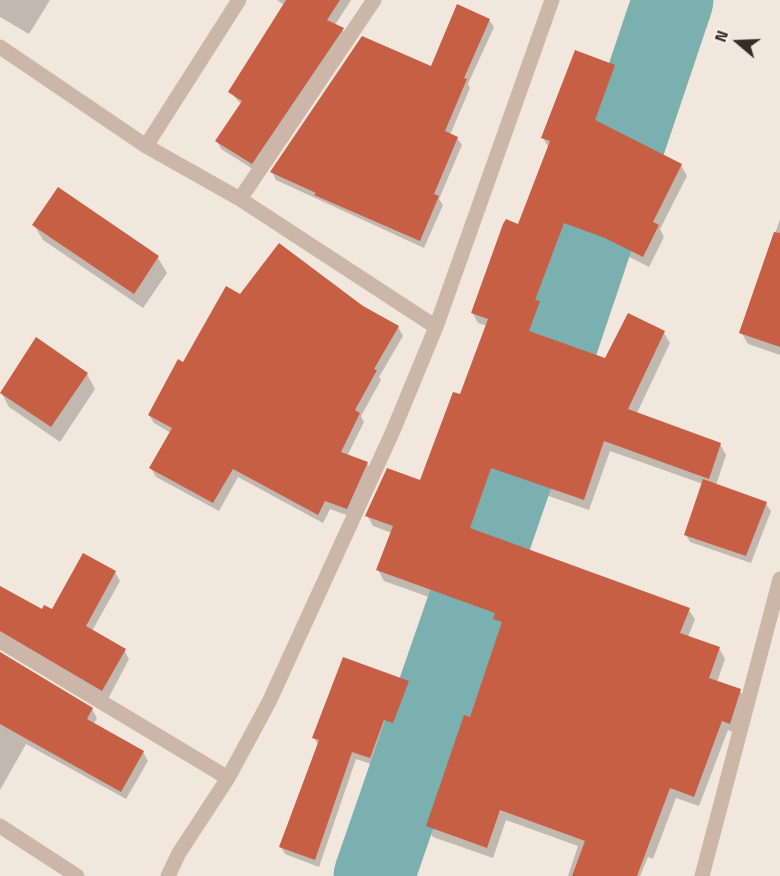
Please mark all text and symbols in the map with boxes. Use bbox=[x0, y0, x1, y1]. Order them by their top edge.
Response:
north arrow bbox=[708, 12, 768, 72]
text: N bbox=[708, 27, 734, 45]

